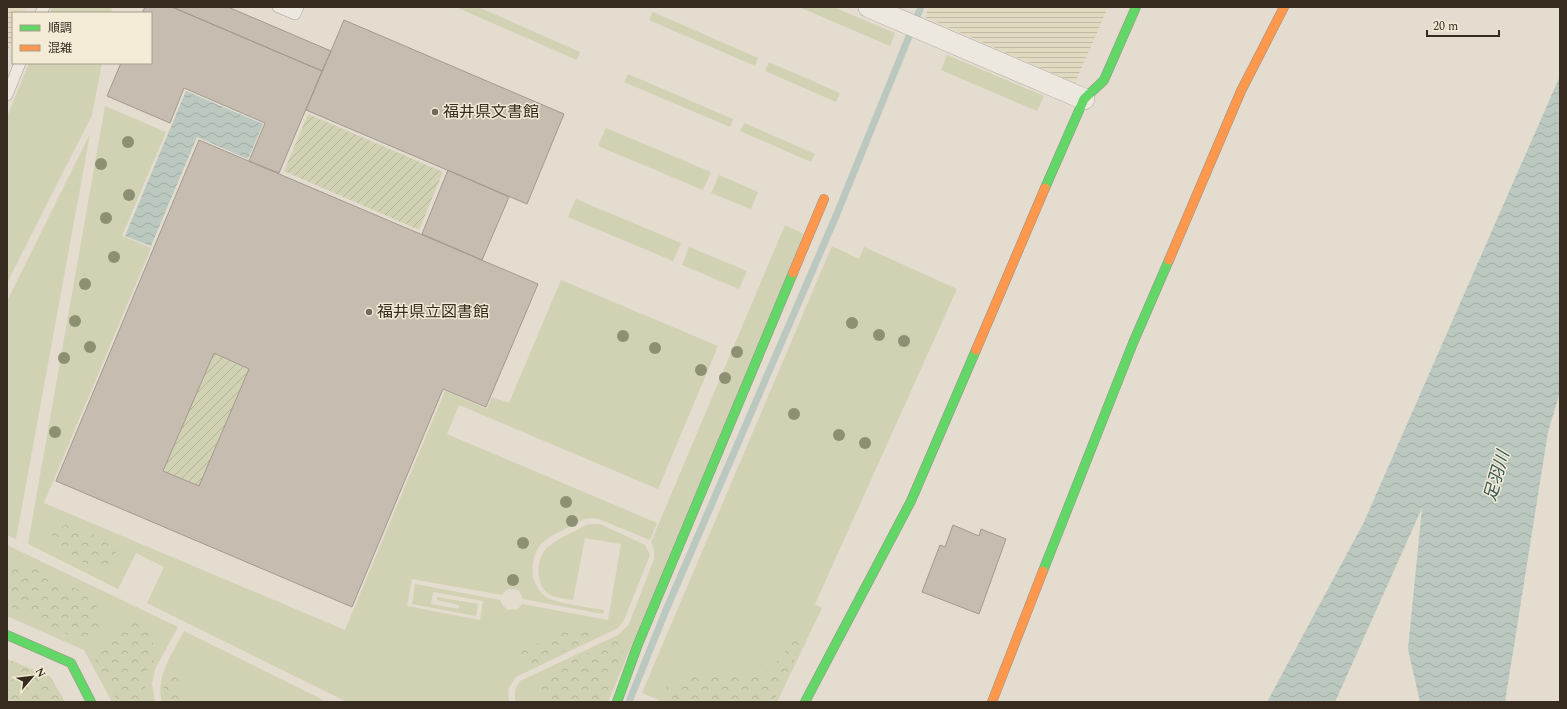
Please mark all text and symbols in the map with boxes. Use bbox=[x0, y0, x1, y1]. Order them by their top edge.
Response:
legend bbox=[12, 12, 152, 64]
scale bar bbox=[1427, 12, 1499, 38]
text: 20 m bbox=[1433, 17, 1458, 36]
text: 順調 bbox=[48, 19, 72, 38]
text: 混雑 bbox=[48, 39, 72, 58]
place label: 福井県文書館 bbox=[443, 100, 539, 124]
marker: 福井県文書館 bbox=[430, 107, 440, 117]
place label: 福井県立図書館 bbox=[377, 300, 489, 324]
marker: 福井県立図書館 bbox=[364, 307, 374, 317]
water label: 足羽川 bbox=[1477, 446, 1517, 504]
north arrow bbox=[12, 657, 52, 697]
text: N bbox=[31, 665, 50, 681]

